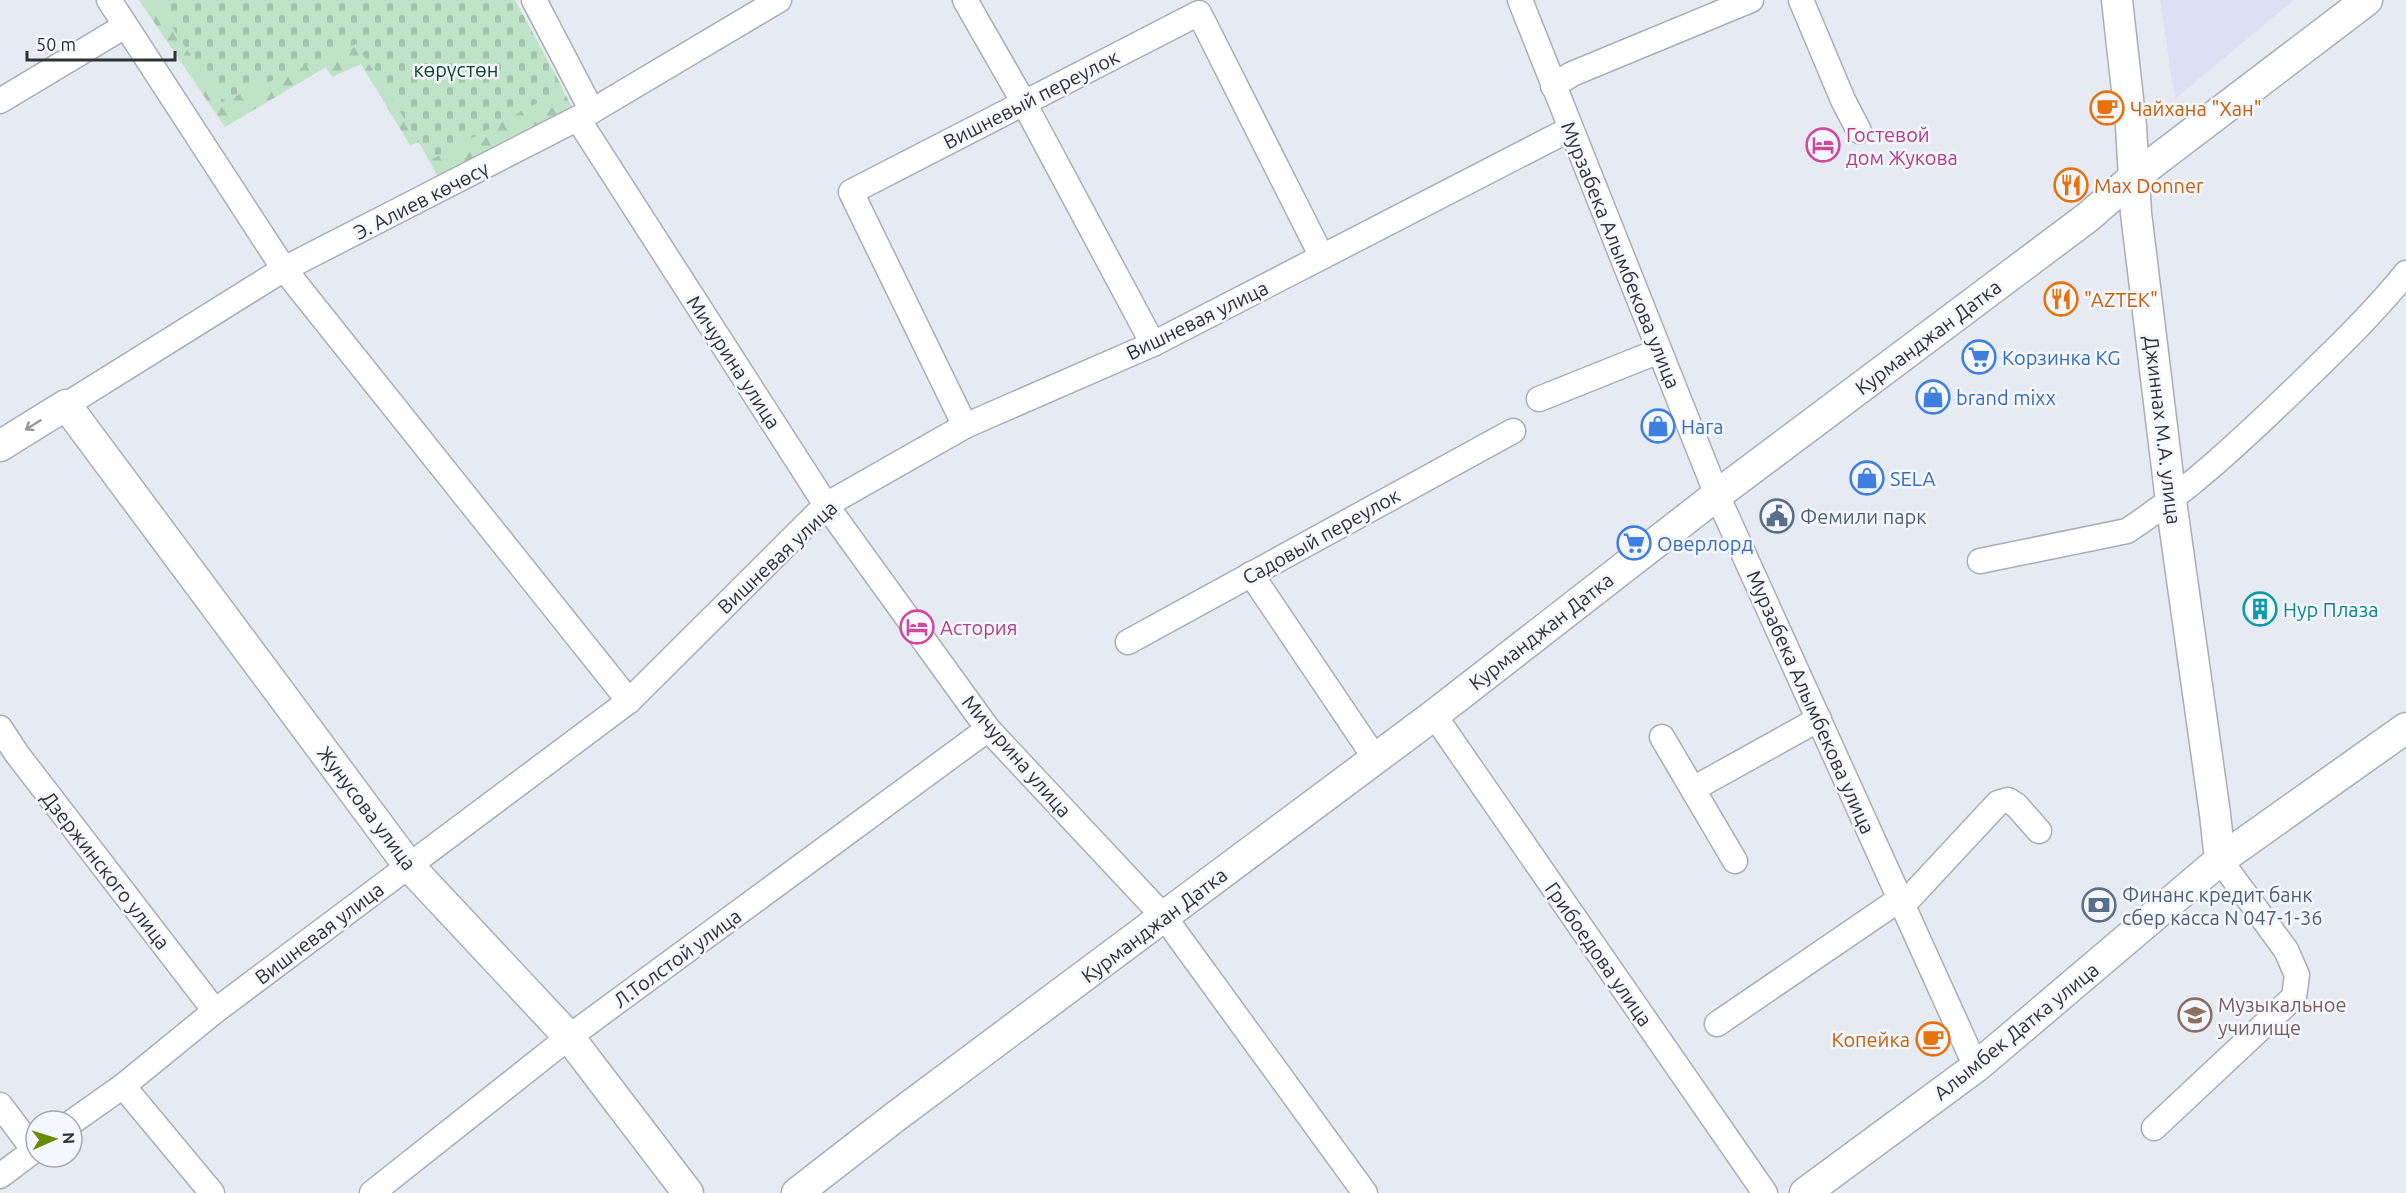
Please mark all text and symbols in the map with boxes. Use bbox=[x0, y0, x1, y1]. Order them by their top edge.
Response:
scale bar bbox=[27, 24, 176, 62]
text: 50 m bbox=[36, 34, 76, 54]
street label: Вишневый переулок bbox=[939, 45, 1123, 153]
park label: көрүстөн bbox=[414, 58, 498, 81]
cafe icon: Чайхана "Хан" bbox=[2089, 90, 2125, 126]
place label: Чайхана "Хан" bbox=[2130, 97, 2262, 120]
street label: Мурзабека Алымбекова улица bbox=[1557, 118, 1685, 392]
place label: Гостевой дом Жукова bbox=[1846, 123, 1958, 169]
hotel icon: Гостевой дом Жукова bbox=[1805, 127, 1841, 163]
street label: Э. Алиев көчөсү bbox=[350, 156, 492, 244]
restaurant icon: Max Donner bbox=[2053, 167, 2089, 203]
place label: Max Donner bbox=[2094, 174, 2204, 197]
street label: Курманджан Датка bbox=[1851, 275, 2005, 399]
street label: Вишневая улица bbox=[1122, 276, 1272, 364]
restaurant icon: "AZTEK" bbox=[2043, 281, 2079, 317]
place label: "AZTEK" bbox=[2084, 288, 2158, 311]
street label: Мичурина улица bbox=[682, 291, 786, 433]
street label: Джиннах М.А. улица bbox=[2140, 334, 2186, 526]
supermarket icon: Корзинка KG bbox=[1961, 339, 1997, 375]
place label: Корзинка KG bbox=[2002, 346, 2120, 369]
shop icon: brand mixx bbox=[1915, 379, 1951, 415]
place label: brand mixx bbox=[1956, 386, 2056, 409]
shop icon: Нага bbox=[1640, 408, 1676, 444]
place label: Нага bbox=[1681, 415, 1724, 438]
one-way arrow bbox=[25, 420, 42, 432]
shop icon: SELA bbox=[1849, 460, 1885, 496]
place label: SELA bbox=[1890, 467, 1935, 490]
street label: Садовый переулок bbox=[1238, 483, 1404, 589]
street label: Вишневая улица bbox=[713, 496, 841, 618]
public building icon: Фемили парк bbox=[1759, 498, 1795, 534]
place label: Фемили парк bbox=[1800, 505, 1927, 528]
supermarket icon: Оверлорд bbox=[1616, 525, 1652, 561]
place label: Оверлорд bbox=[1657, 532, 1753, 555]
street label: Мурзабека Алымбекова улица bbox=[1742, 567, 1880, 837]
street label: Курманджан Датка bbox=[1464, 568, 1618, 694]
building icon: Нур Плаза bbox=[2242, 591, 2278, 627]
place label: Нур Плаза bbox=[2283, 598, 2379, 621]
hotel icon: Астория bbox=[899, 609, 935, 645]
place label: Астория bbox=[940, 616, 1017, 639]
street label: Мичурина улица bbox=[958, 690, 1076, 822]
street label: Жунусова улица bbox=[313, 742, 421, 874]
street label: Дзержинского улица bbox=[37, 786, 175, 954]
street label: Курманджан Датка bbox=[1077, 863, 1231, 987]
street label: Вишневая улица bbox=[250, 877, 388, 989]
street label: Грибоедова улица bbox=[1541, 878, 1657, 1030]
place label: Финанс кредит банк сбер касса N 047-1-36 bbox=[2122, 883, 2322, 929]
bank icon: Финанс кредит банк сбер касса N 047-1-36 bbox=[2081, 887, 2117, 923]
street label: Л.Толстой улица bbox=[609, 904, 745, 1012]
street label: Алымбек Датка улица bbox=[1929, 957, 2103, 1105]
place label: Музыкальное училище bbox=[2218, 993, 2347, 1039]
school or university icon: Музыкальное училище bbox=[2177, 997, 2213, 1033]
cafe icon: Копейка bbox=[1915, 1021, 1951, 1057]
place label: Копейка bbox=[1831, 1028, 1910, 1051]
north arrow bbox=[24, 1109, 84, 1169]
text: N bbox=[60, 1132, 78, 1145]

